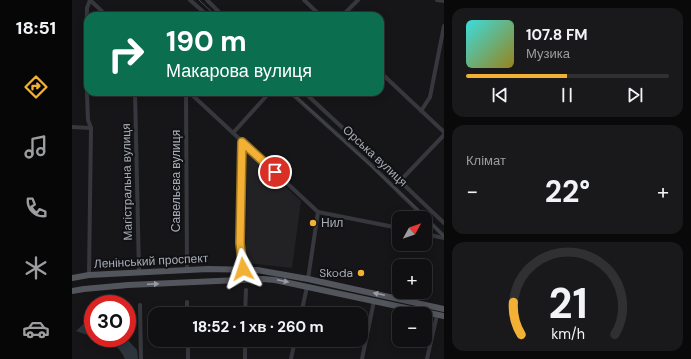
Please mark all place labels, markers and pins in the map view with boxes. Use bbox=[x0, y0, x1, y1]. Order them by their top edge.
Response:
pin bbox=[258, 155, 292, 189]
place label: Нил bbox=[321, 215, 343, 231]
marker: Нил bbox=[308, 218, 318, 228]
place label: Skoda bbox=[319, 265, 353, 281]
marker: Skoda bbox=[356, 268, 366, 278]

